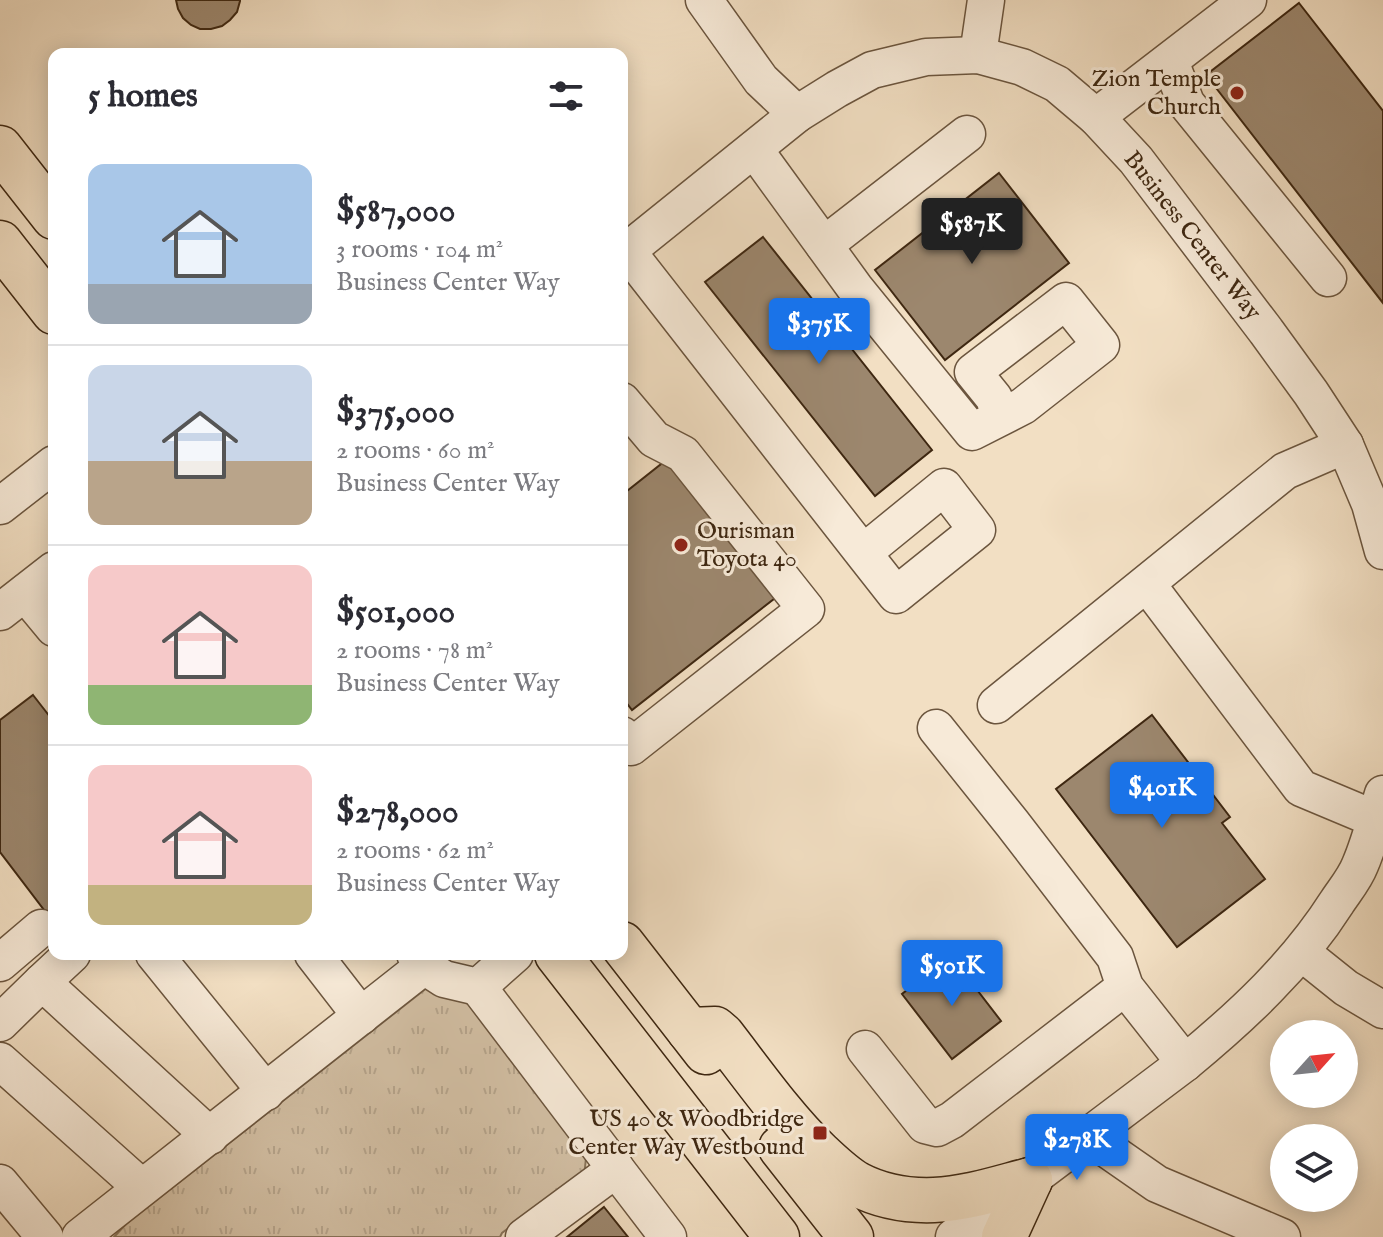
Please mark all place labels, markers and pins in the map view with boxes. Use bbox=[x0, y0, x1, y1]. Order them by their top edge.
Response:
place label: Zion Temple Church bbox=[1092, 64, 1221, 123]
marker: Zion Temple Church bbox=[1228, 84, 1246, 102]
pin: $587K bbox=[916, 198, 1028, 266]
pin: $375K bbox=[763, 298, 875, 366]
place label: Ourisman Toyota 40 bbox=[697, 516, 797, 575]
marker: Ourisman Toyota 40 bbox=[672, 536, 690, 554]
pin: $401K bbox=[1106, 762, 1218, 830]
pin: $501K bbox=[896, 940, 1008, 1008]
place label: US 40 & Woodbridge Center Way Westbound bbox=[568, 1104, 804, 1163]
pin: $278K bbox=[1021, 1114, 1133, 1182]
marker: US 40 & Woodbridge Center Way Westbound bbox=[811, 1124, 829, 1142]

